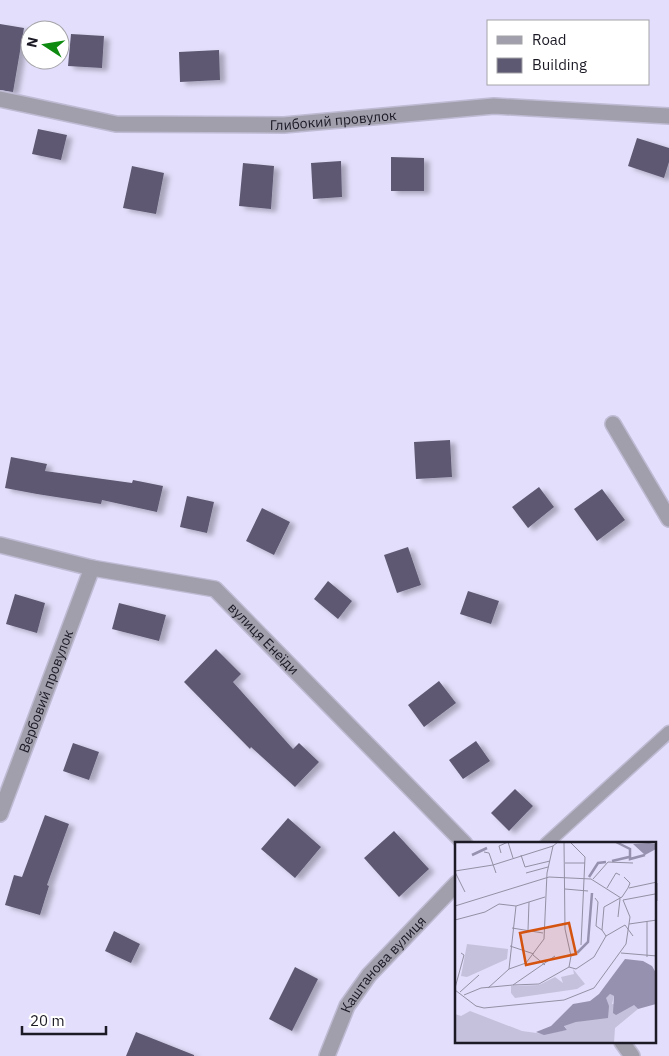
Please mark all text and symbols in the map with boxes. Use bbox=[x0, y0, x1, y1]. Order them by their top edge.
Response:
north arrow bbox=[20, 20, 70, 70]
legend bbox=[487, 20, 649, 85]
text: Road bbox=[532, 30, 567, 49]
text: N bbox=[22, 35, 42, 49]
text: Building bbox=[532, 55, 587, 74]
street label: Глибокий провулок bbox=[270, 106, 398, 134]
street label: вулиця Енеїди bbox=[224, 599, 303, 678]
street label: Вербовий провулок bbox=[15, 627, 77, 755]
inset map bbox=[455, 842, 656, 1044]
street label: Каштанова вулиця bbox=[336, 912, 430, 1015]
scale bar bbox=[22, 1004, 106, 1036]
text: 20 m bbox=[30, 1011, 65, 1030]

